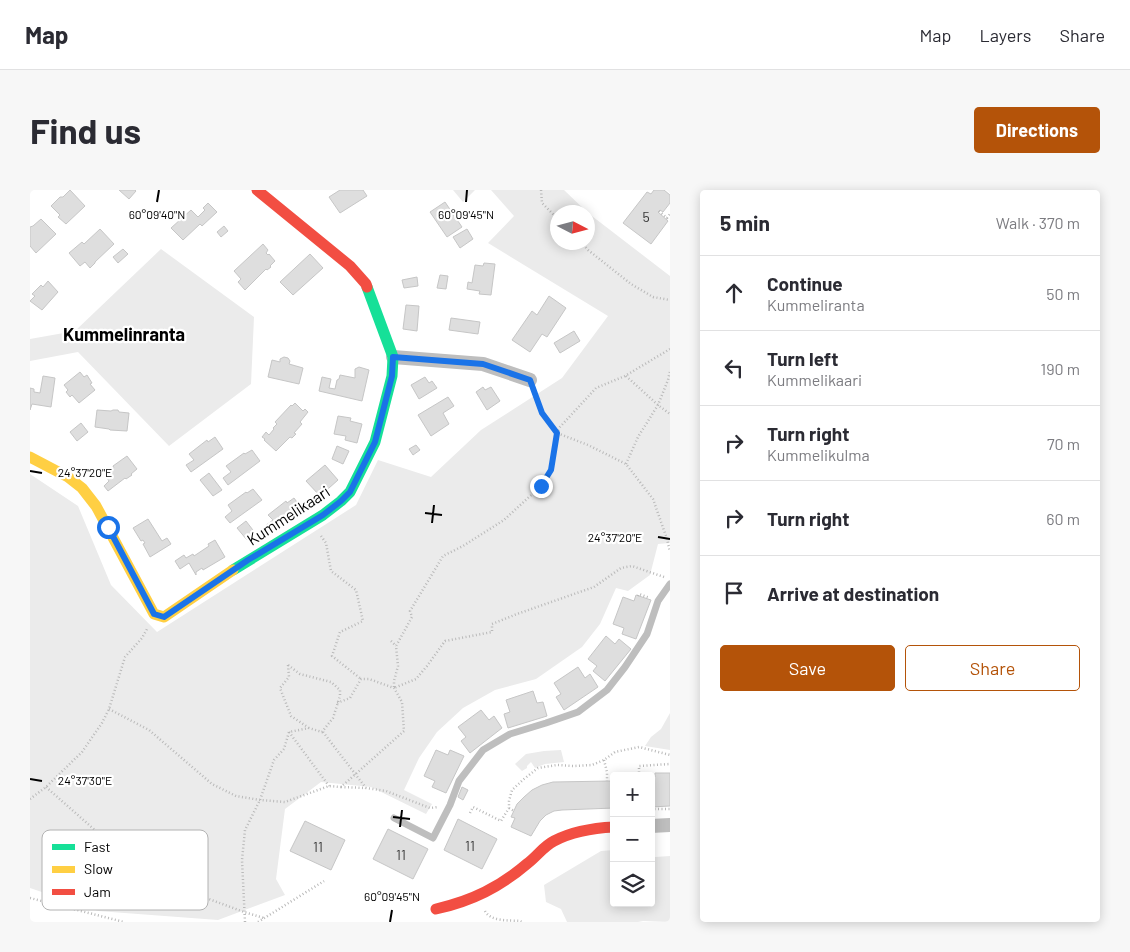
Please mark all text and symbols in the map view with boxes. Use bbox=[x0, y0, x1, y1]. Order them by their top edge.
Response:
text: Map bbox=[25, 20, 68, 49]
text: Map bbox=[919, 24, 951, 46]
text: Layers bbox=[979, 24, 1032, 46]
text: Share bbox=[1060, 24, 1105, 46]
button: Directions bbox=[974, 107, 1100, 153]
text: Find us bbox=[30, 109, 141, 151]
north arrow bbox=[550, 205, 595, 250]
text: 60°09'40"N bbox=[129, 207, 185, 221]
text: 60°09'45"N bbox=[438, 207, 494, 221]
house number: 5 bbox=[642, 208, 650, 225]
text: 5 min bbox=[720, 210, 770, 235]
text: Walk · 370 m bbox=[996, 213, 1080, 232]
text: Continue bbox=[767, 272, 843, 295]
icon: ahead bbox=[720, 279, 748, 307]
text: 50 m bbox=[1046, 284, 1080, 303]
text: Kummeliranta bbox=[767, 295, 865, 314]
district label: Kummelinranta bbox=[63, 323, 185, 345]
text: Turn left bbox=[767, 347, 838, 370]
icon: left bbox=[720, 354, 748, 382]
text: 190 m bbox=[1041, 359, 1080, 378]
text: Kummelikaari bbox=[767, 370, 862, 389]
text: Turn right bbox=[767, 422, 849, 445]
icon: right bbox=[720, 429, 748, 457]
text: 70 m bbox=[1047, 434, 1080, 453]
text: Kummelikulma bbox=[767, 445, 870, 464]
text: 24°37'20"E bbox=[58, 465, 112, 479]
route end bbox=[530, 475, 553, 498]
street label: Kummelikaari bbox=[243, 481, 333, 549]
icon: right bbox=[720, 504, 748, 532]
text: Turn right bbox=[767, 507, 849, 530]
text: 60 m bbox=[1046, 509, 1080, 528]
route start bbox=[97, 516, 120, 539]
text: 24°37'20"E bbox=[588, 530, 642, 544]
icon: arrive bbox=[720, 579, 748, 607]
text: Arrive at destination bbox=[767, 582, 939, 605]
button: Save bbox=[720, 645, 895, 691]
button: Share bbox=[905, 645, 1080, 691]
map controls bbox=[610, 772, 655, 907]
button: + bbox=[610, 772, 655, 817]
text: 24°37'30"E bbox=[58, 773, 112, 787]
button: − bbox=[610, 817, 655, 862]
legend bbox=[42, 830, 208, 910]
house number: 11 bbox=[465, 837, 475, 854]
text: Fast bbox=[84, 838, 110, 855]
house number: 11 bbox=[313, 838, 323, 855]
house number: 11 bbox=[396, 846, 406, 863]
text: Slow bbox=[84, 860, 113, 877]
button: layers bbox=[610, 862, 655, 907]
text: Jam bbox=[84, 883, 111, 900]
text: 60°09'45"N bbox=[364, 889, 420, 903]

